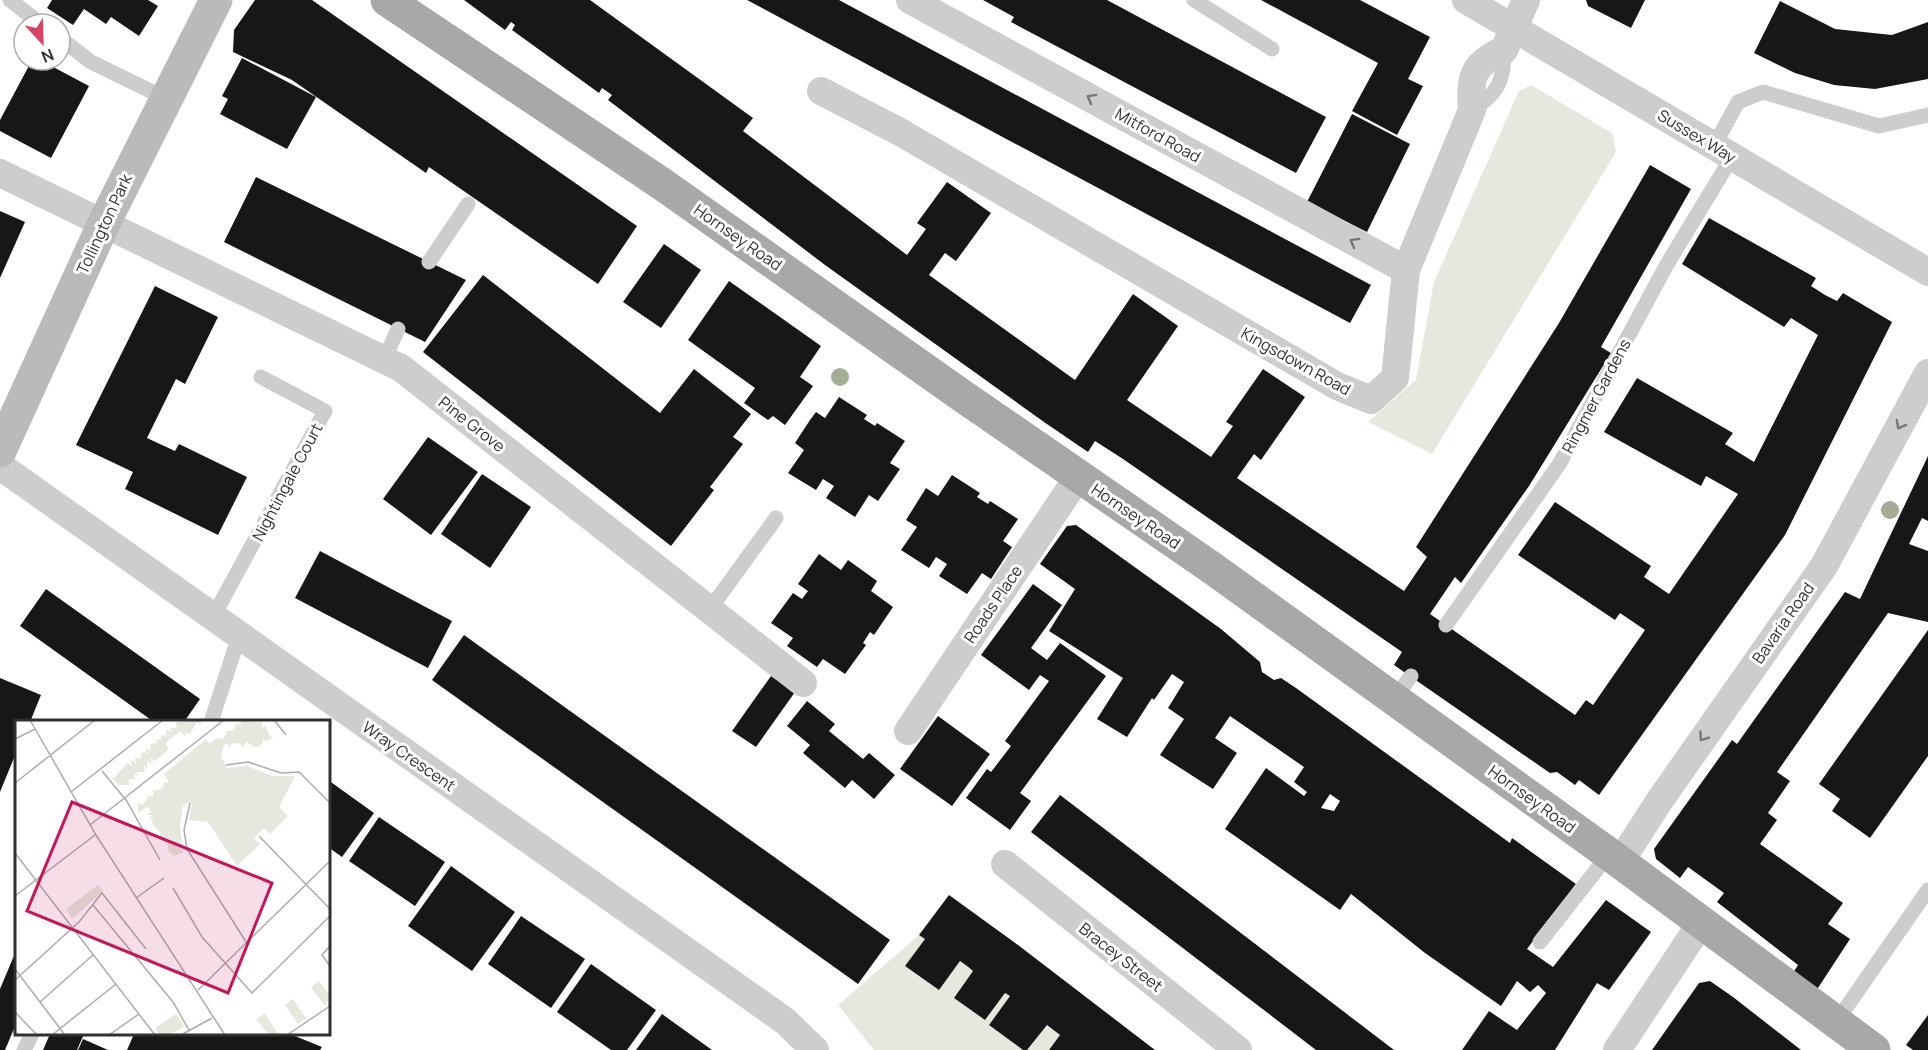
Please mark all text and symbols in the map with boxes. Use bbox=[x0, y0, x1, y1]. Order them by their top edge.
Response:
north arrow bbox=[12, 12, 72, 72]
text: N bbox=[38, 44, 57, 68]
one-way arrow bbox=[1086, 94, 1097, 105]
street label: Mitford Road bbox=[1111, 102, 1205, 168]
street label: Sussex Way bbox=[1654, 104, 1741, 168]
street label: Tollington Park bbox=[71, 169, 137, 278]
street label: Hornsey Road bbox=[690, 198, 786, 276]
one-way arrow bbox=[1350, 238, 1360, 249]
street label: Kingsdown Road bbox=[1237, 322, 1355, 400]
street label: Ringmer Gardens bbox=[1556, 335, 1636, 457]
street label: Pine Grove bbox=[434, 391, 510, 457]
one-way arrow bbox=[1896, 418, 1907, 429]
street label: Nightingale Court bbox=[247, 419, 327, 545]
street label: Hornsey Road bbox=[1087, 478, 1185, 554]
street label: Roads Place bbox=[959, 561, 1027, 647]
street label: Bavaria Road bbox=[1747, 578, 1819, 668]
street label: Wray Crescent bbox=[358, 716, 460, 796]
inset map bbox=[15, 720, 330, 1035]
one-way arrow bbox=[1699, 731, 1710, 742]
street label: Hornsey Road bbox=[1484, 760, 1580, 838]
street label: Bracey Street bbox=[1075, 917, 1167, 997]

